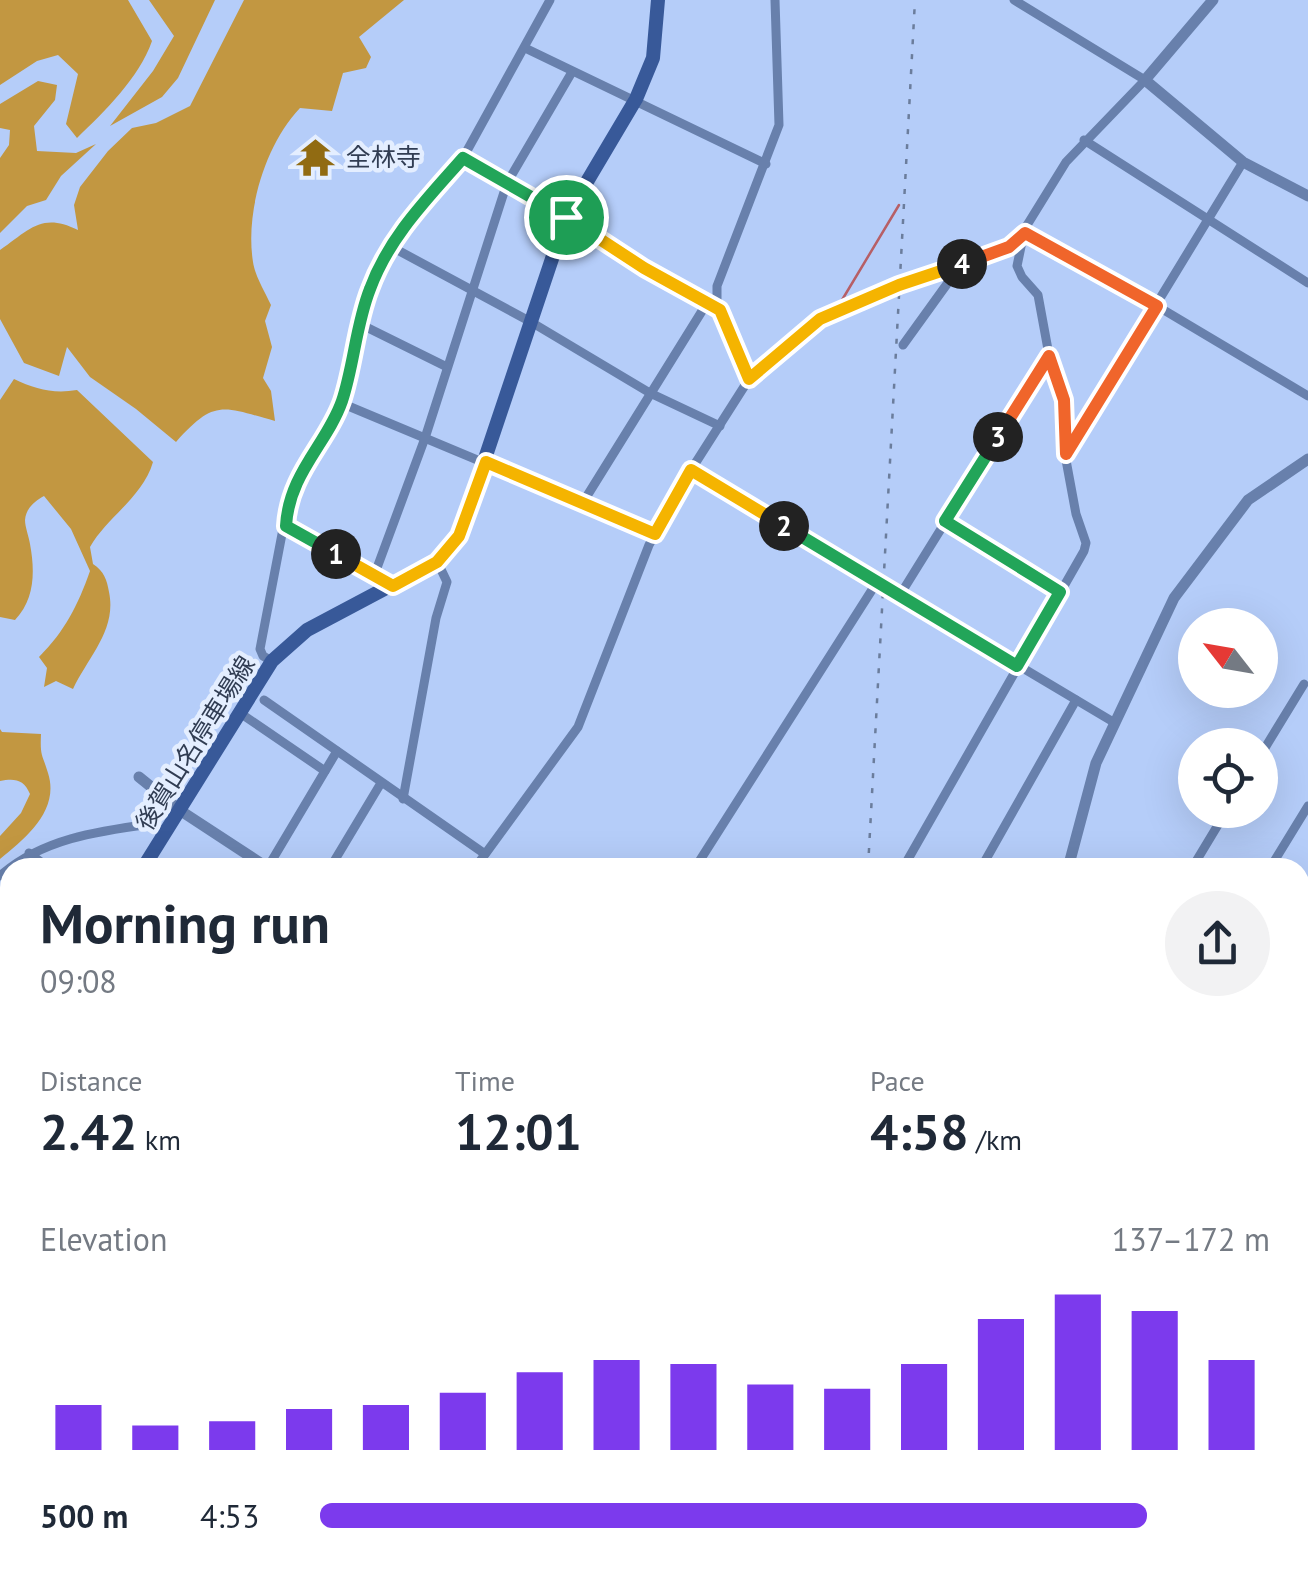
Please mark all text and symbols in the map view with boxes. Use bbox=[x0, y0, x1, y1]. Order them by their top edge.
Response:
temple icon: 全林寺 bbox=[295, 136, 337, 178]
place label: 全林寺 bbox=[346, 141, 421, 173]
pin bbox=[524, 175, 609, 260]
icon: arrive bbox=[539, 190, 594, 245]
pin: 4 bbox=[937, 239, 987, 289]
text: 4 bbox=[954, 245, 970, 282]
pin: 3 bbox=[973, 412, 1023, 462]
text: 3 bbox=[990, 418, 1006, 455]
pin: 2 bbox=[759, 501, 809, 551]
text: 2 bbox=[776, 507, 792, 544]
pin: 1 bbox=[311, 529, 361, 579]
text: 1 bbox=[328, 535, 344, 572]
north arrow bbox=[1178, 608, 1278, 708]
map controls bbox=[1178, 608, 1278, 828]
street label: 後賀山名停車場線 bbox=[128, 650, 262, 836]
button: locate bbox=[1178, 728, 1278, 828]
text: Morning run bbox=[40, 887, 330, 958]
button: share bbox=[1165, 891, 1270, 996]
text: 09:08 bbox=[40, 960, 117, 1002]
text: Distance bbox=[40, 1062, 143, 1099]
text: Time bbox=[455, 1062, 515, 1099]
text: Pace bbox=[870, 1062, 925, 1099]
text: 2.42 bbox=[40, 1099, 137, 1164]
text: 12:01 bbox=[455, 1099, 582, 1164]
text: 4:58 bbox=[870, 1099, 969, 1164]
text: km bbox=[137, 1121, 181, 1158]
text: /km bbox=[969, 1121, 1022, 1158]
text: Elevation bbox=[40, 1218, 167, 1260]
text: 137–172 m bbox=[1112, 1218, 1270, 1260]
text: 500 m bbox=[40, 1495, 128, 1537]
text: 4:53 bbox=[200, 1495, 259, 1537]

